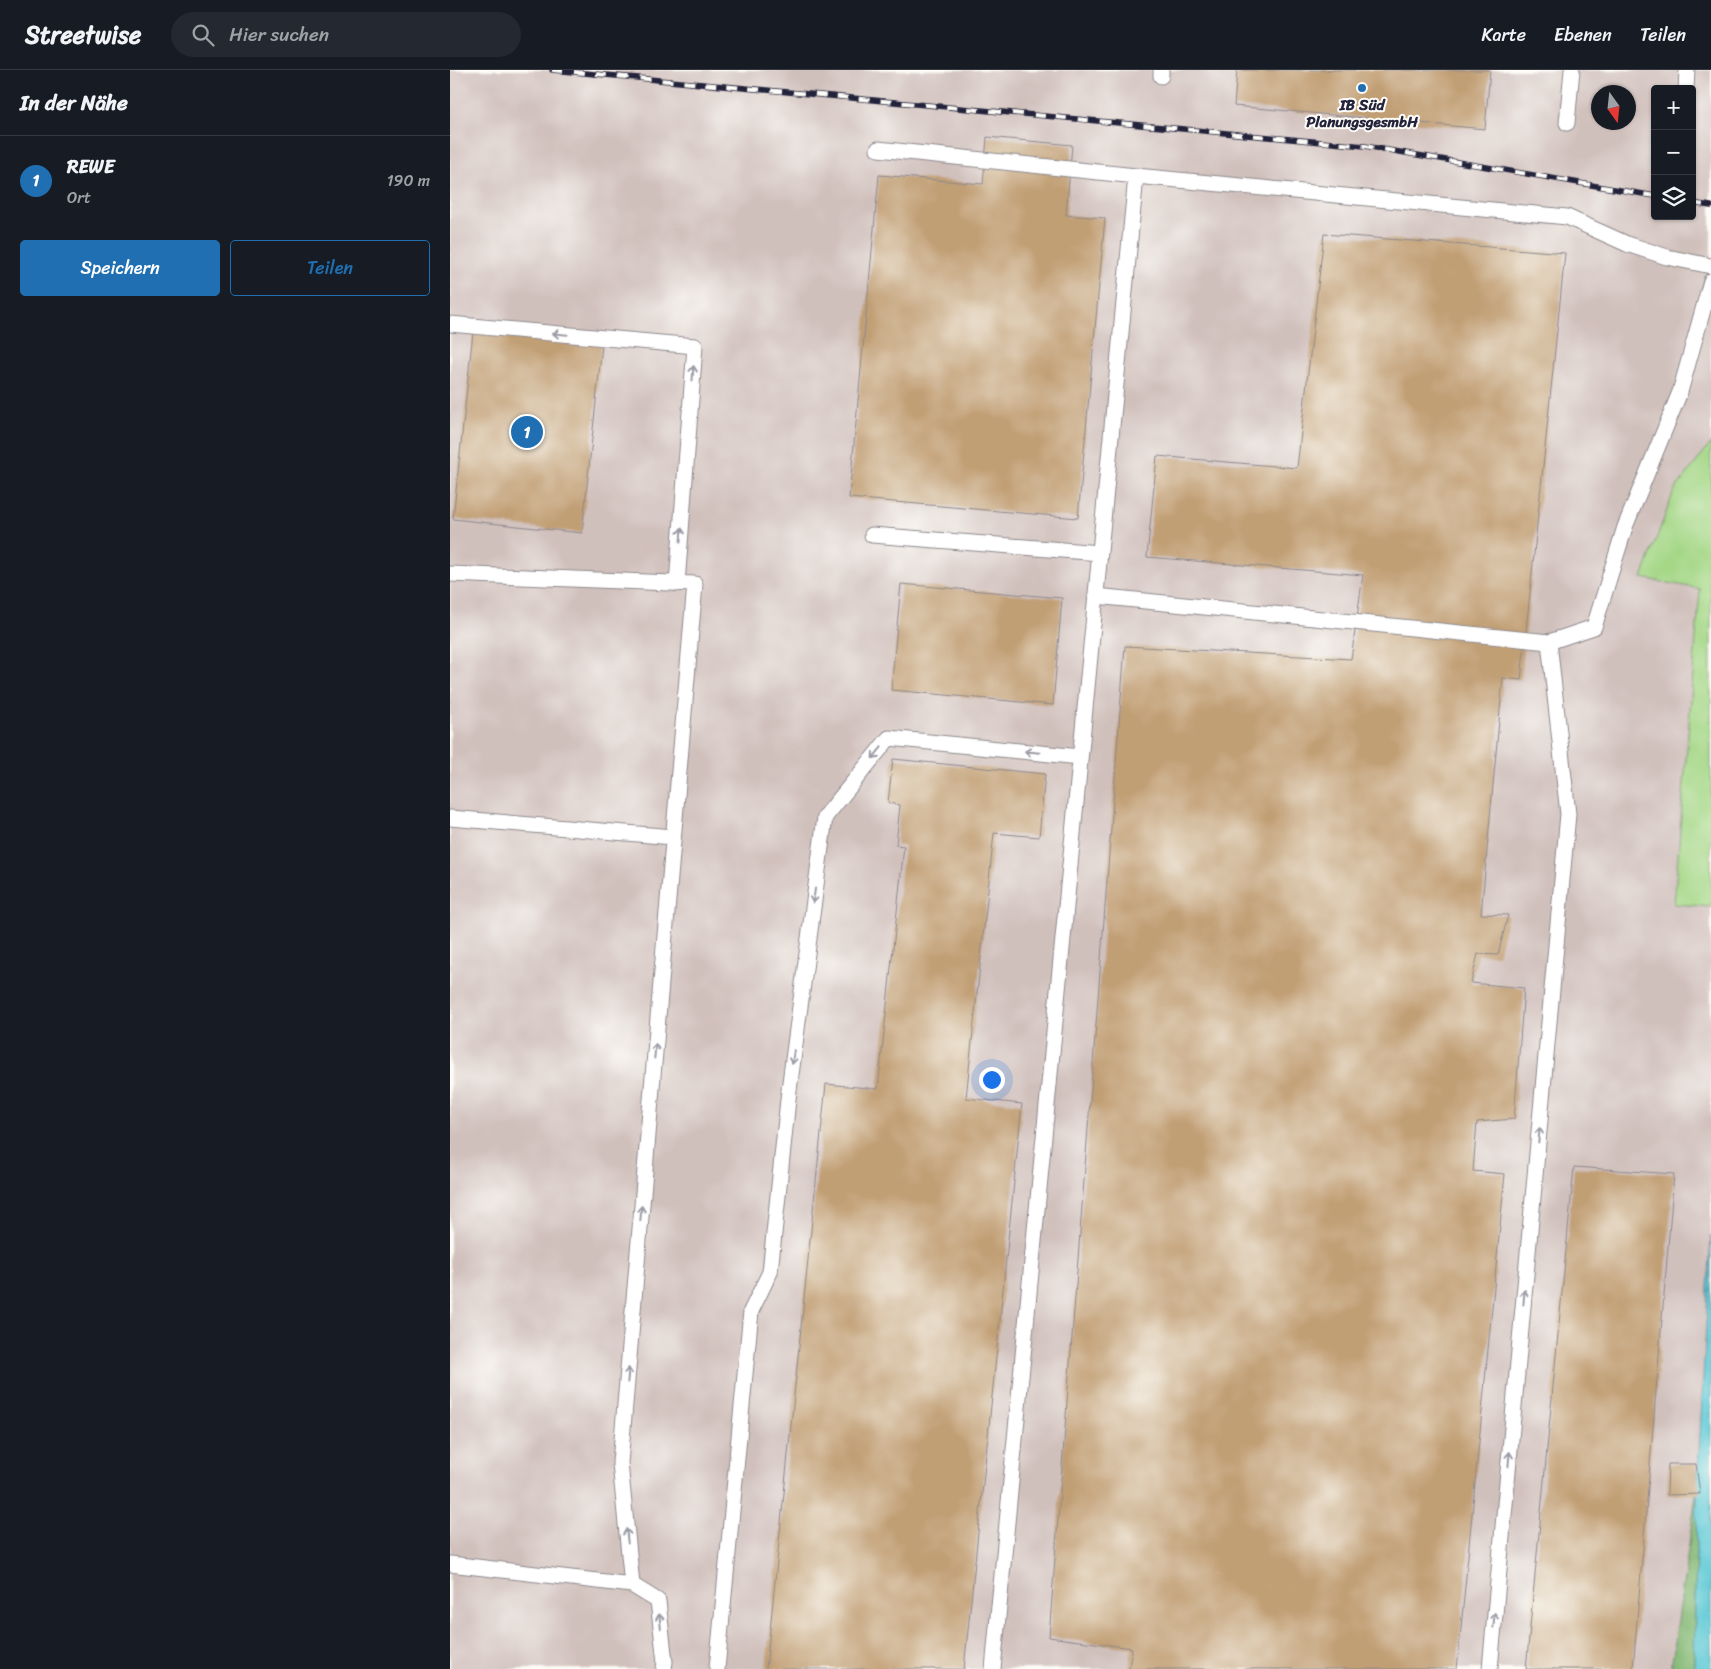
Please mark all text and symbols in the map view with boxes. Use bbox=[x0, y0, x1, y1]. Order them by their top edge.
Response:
search box bbox=[171, 12, 521, 57]
text: Streetwise bbox=[25, 14, 141, 56]
text: Hier suchen bbox=[229, 18, 329, 51]
text: Karte bbox=[1482, 19, 1526, 51]
text: Ebenen bbox=[1554, 19, 1612, 51]
text: Teilen bbox=[1640, 19, 1686, 51]
icon: search bbox=[189, 21, 217, 49]
marker: IB Süd PlanungsgesmbH bbox=[1356, 82, 1368, 94]
text: In der Nähe bbox=[20, 84, 128, 122]
north arrow bbox=[1591, 85, 1636, 130]
map controls bbox=[1651, 85, 1696, 220]
button: + bbox=[1651, 85, 1696, 130]
place label: IB Süd PlanungsgesmbH bbox=[1306, 92, 1418, 135]
button: − bbox=[1651, 130, 1696, 175]
text: REWE bbox=[67, 150, 115, 183]
text: 1 bbox=[33, 166, 39, 195]
text: 190 m bbox=[387, 166, 430, 195]
button: layers bbox=[1651, 175, 1696, 220]
text: Ort bbox=[67, 183, 91, 212]
button: Speichern bbox=[20, 240, 220, 296]
button: Teilen bbox=[230, 240, 430, 296]
one-way arrow bbox=[553, 329, 569, 339]
one-way arrow bbox=[688, 366, 697, 382]
pin: 1 bbox=[511, 413, 543, 451]
one-way arrow bbox=[676, 528, 685, 544]
one-way arrow bbox=[872, 746, 883, 759]
one-way arrow bbox=[1024, 747, 1040, 757]
one-way arrow bbox=[809, 888, 819, 904]
one-way arrow bbox=[650, 1043, 660, 1059]
one-way arrow bbox=[788, 1049, 798, 1065]
your location bbox=[979, 1067, 1005, 1093]
one-way arrow bbox=[1534, 1127, 1544, 1143]
one-way arrow bbox=[637, 1205, 646, 1221]
one-way arrow bbox=[1519, 1289, 1529, 1305]
one-way arrow bbox=[623, 1367, 632, 1383]
one-way arrow bbox=[1504, 1451, 1514, 1467]
one-way arrow bbox=[622, 1529, 632, 1545]
one-way arrow bbox=[655, 1613, 665, 1629]
one-way arrow bbox=[1489, 1613, 1499, 1629]

